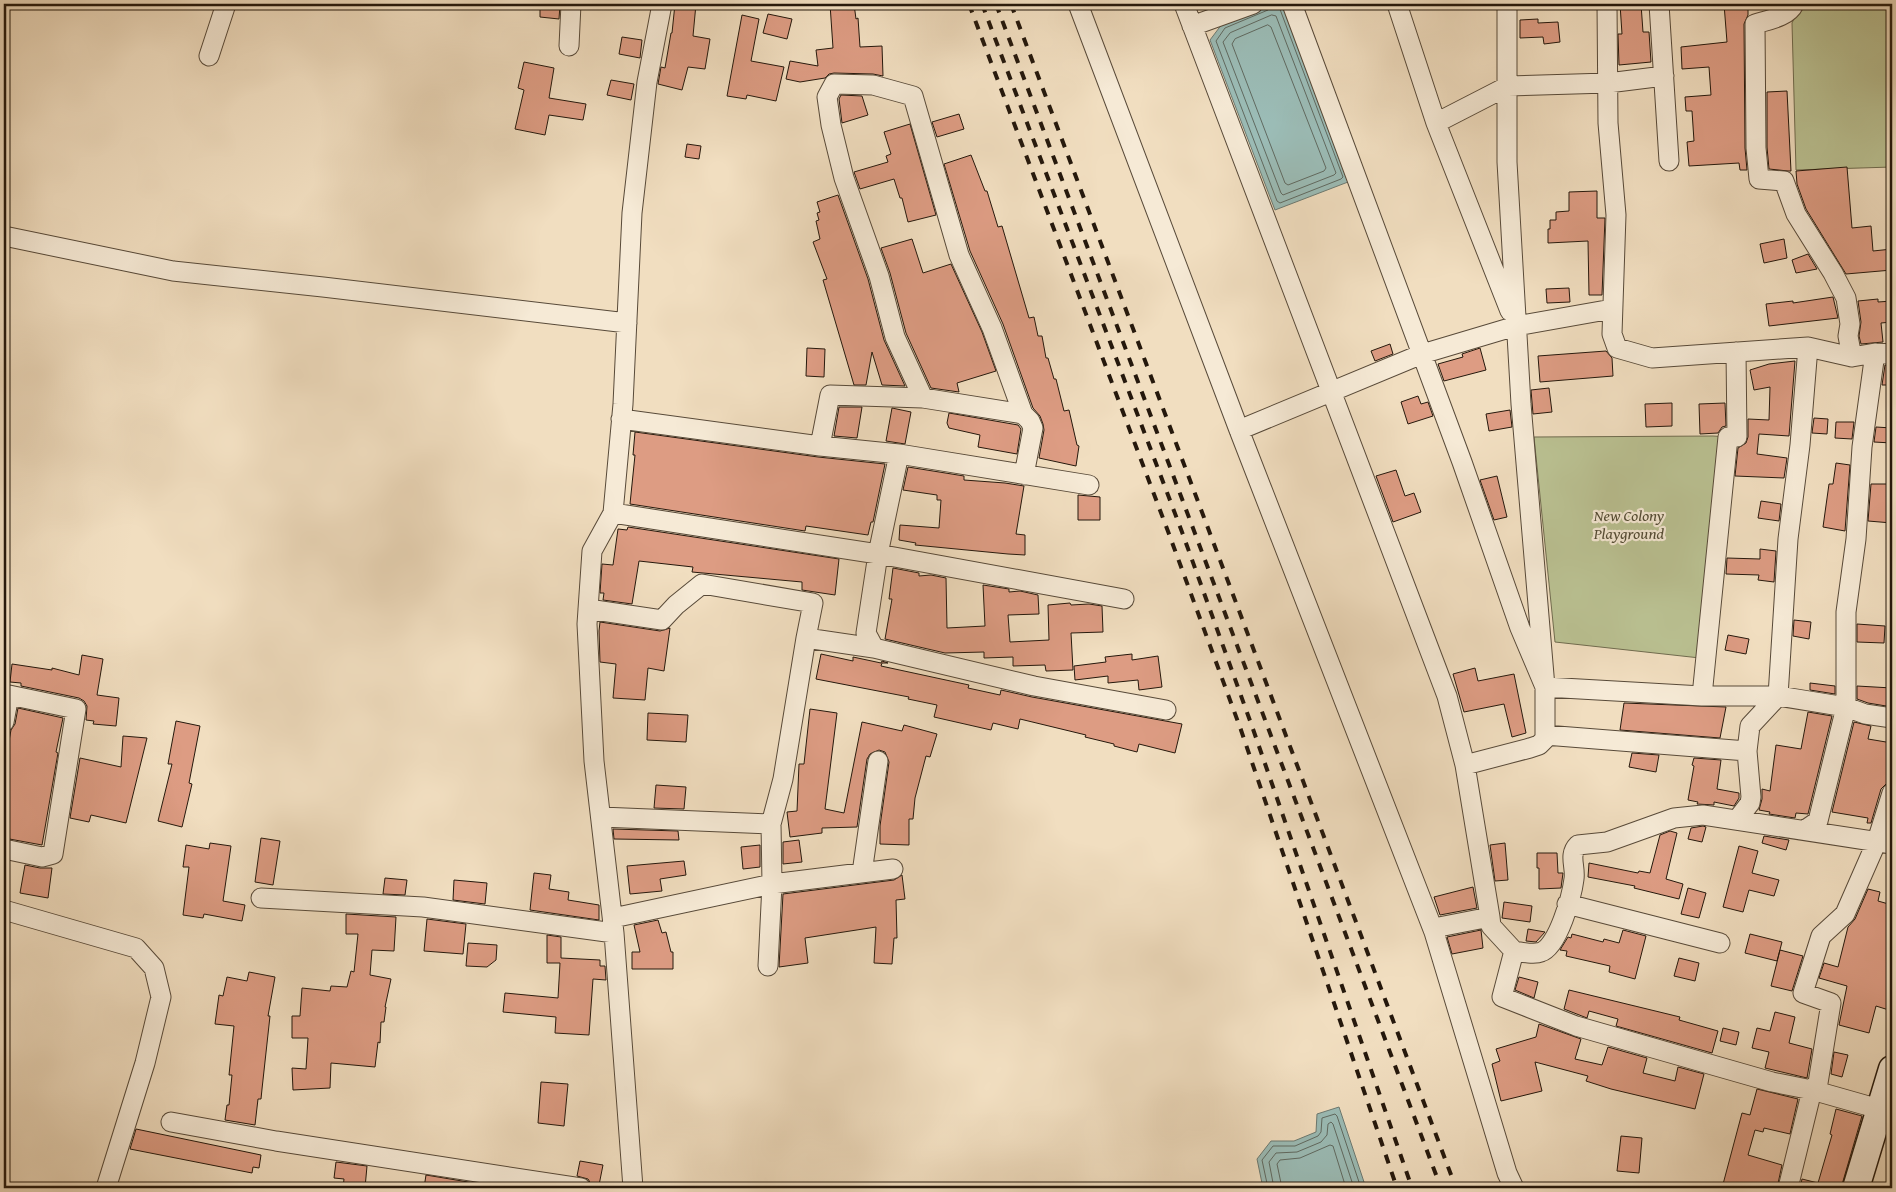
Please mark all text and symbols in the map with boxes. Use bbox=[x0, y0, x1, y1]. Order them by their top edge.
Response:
park label: New Colony Playground bbox=[1593, 503, 1665, 545]

